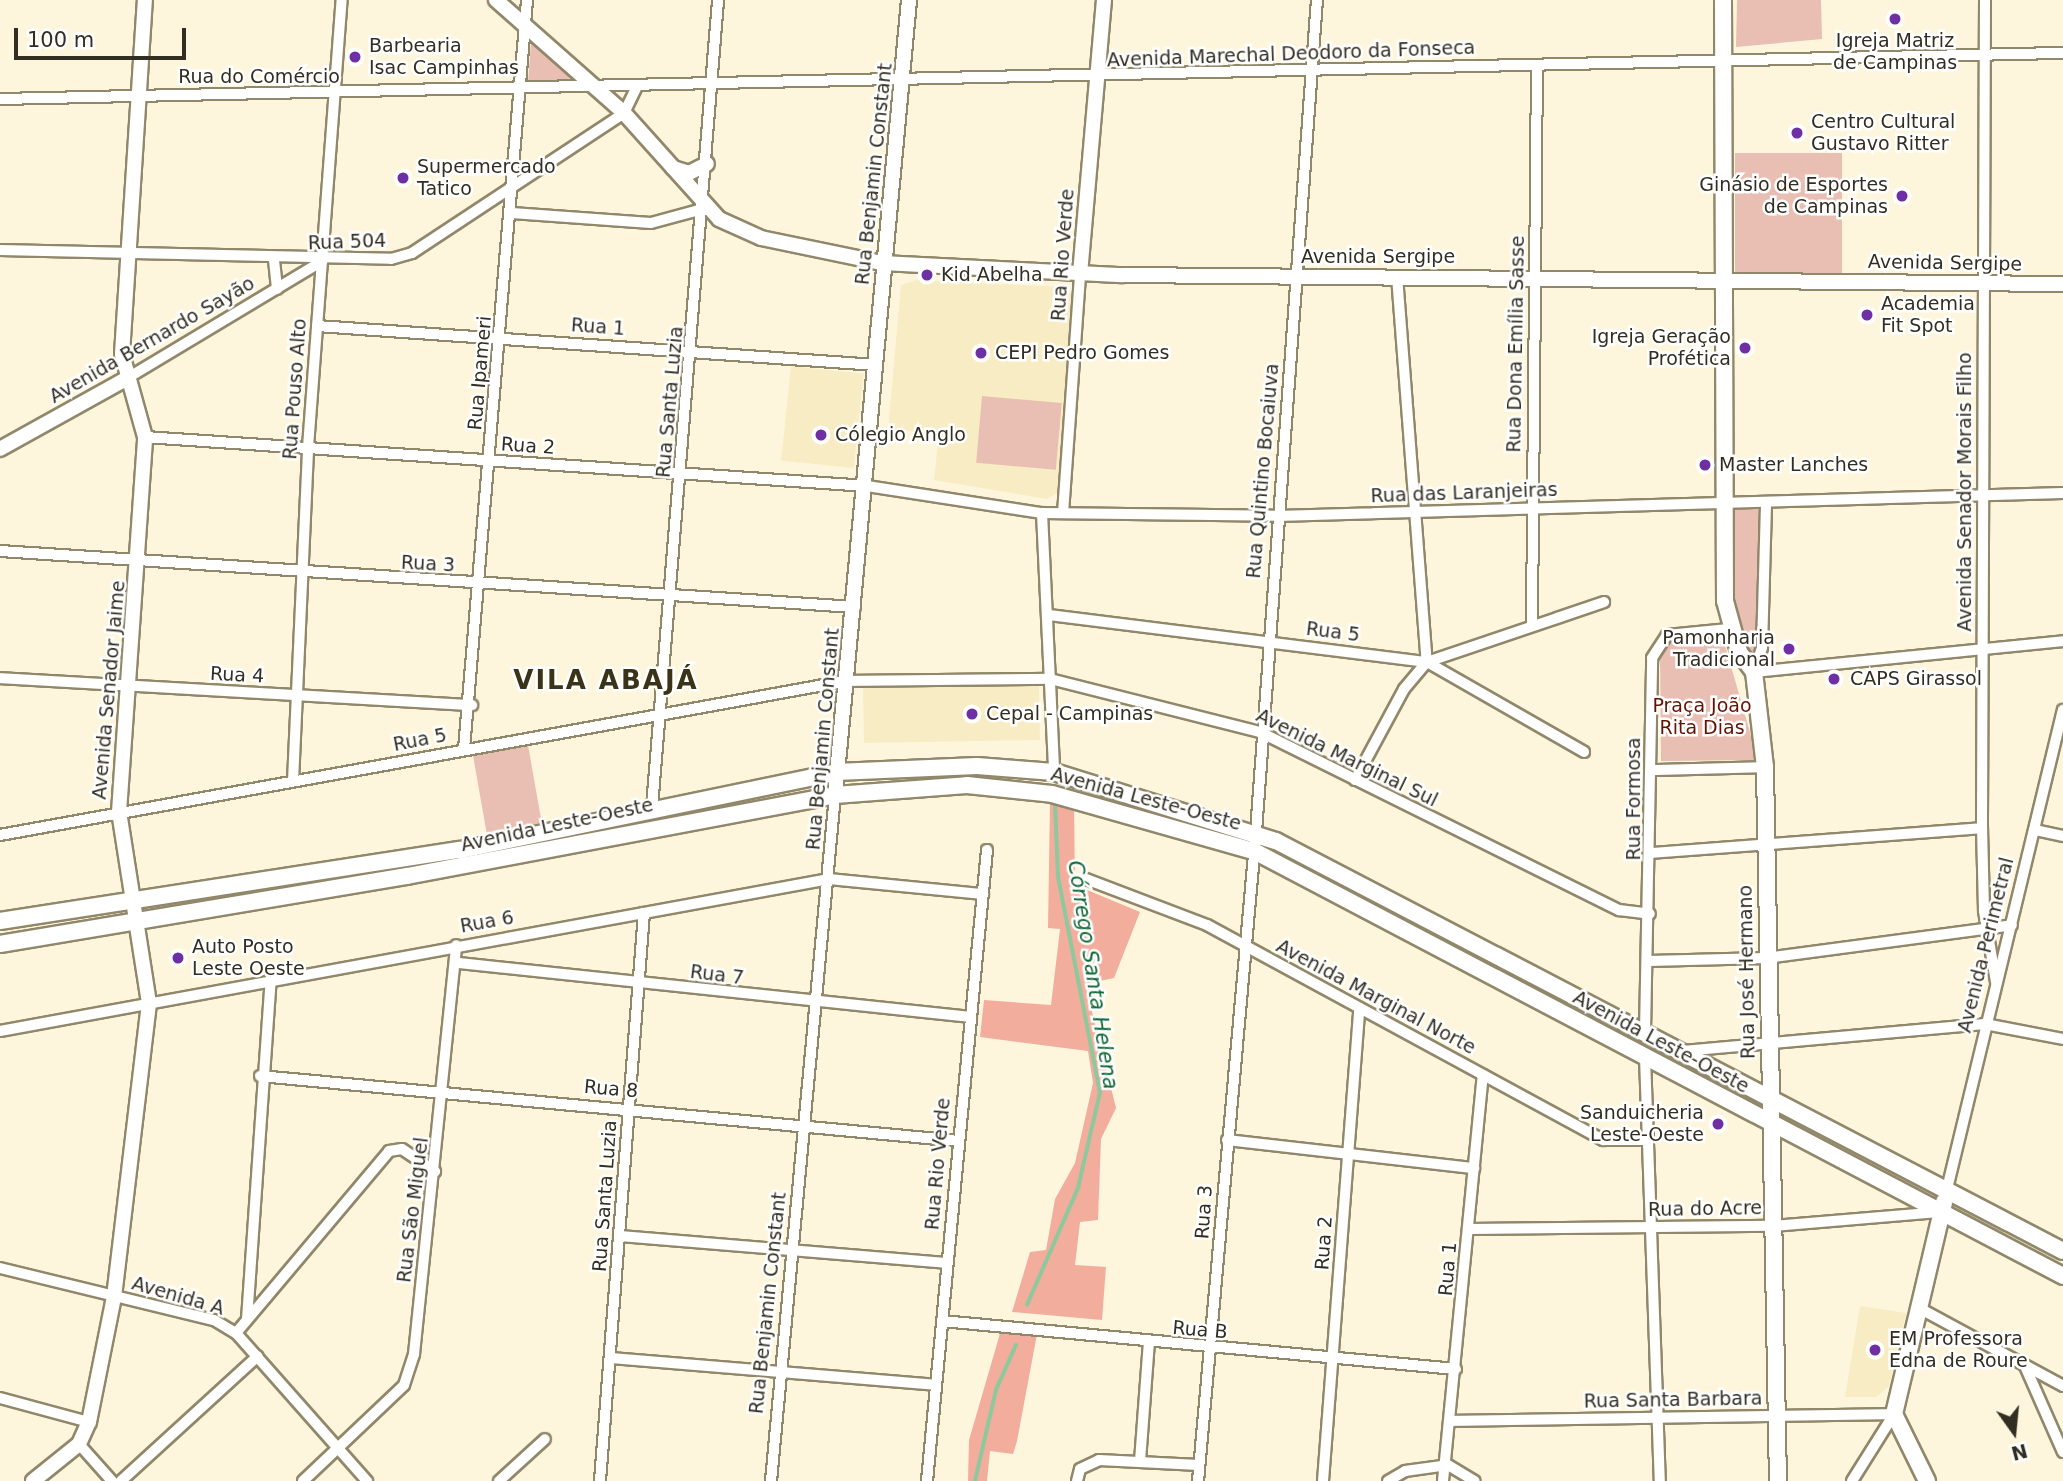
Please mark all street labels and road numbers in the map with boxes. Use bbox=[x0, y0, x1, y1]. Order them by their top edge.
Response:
street label: Avenida Marechal Deodoro da Fonseca bbox=[1106, 36, 1476, 72]
street label: Rua Benjamin Constant bbox=[851, 62, 897, 286]
street label: Rua do Comércio bbox=[178, 66, 340, 88]
street label: Rua Rio Verde bbox=[1047, 188, 1079, 322]
street label: Rua 504 bbox=[307, 229, 387, 255]
street label: Rua Dona Emília Sasse bbox=[1503, 235, 1529, 453]
street label: Avenida Sergipe bbox=[1301, 246, 1455, 268]
street label: Avenida Sergipe bbox=[1868, 250, 2022, 276]
street label: Avenida Bernardo Sayão bbox=[45, 272, 259, 408]
street label: Rua 1 bbox=[570, 314, 626, 340]
street label: Rua Ipameri bbox=[464, 315, 496, 431]
street label: Rua Pouso Alto bbox=[279, 318, 311, 460]
street label: Rua Santa Luzia bbox=[652, 325, 688, 479]
street label: Avenida Senador Morais Filho bbox=[1954, 352, 1976, 632]
street label: Rua Quintino Bocaiuva bbox=[1242, 363, 1284, 579]
street label: Rua 2 bbox=[500, 433, 556, 459]
street label: Rua das Laranjeiras bbox=[1370, 478, 1558, 508]
street label: Rua 3 bbox=[400, 551, 456, 577]
street label: Avenida Senador Jaime bbox=[88, 580, 130, 800]
street label: Rua 5 bbox=[1305, 617, 1361, 647]
street label: Rua Benjamin Constant bbox=[802, 627, 844, 851]
street label: Rua 4 bbox=[209, 662, 265, 688]
street label: Avenida Marginal Sul bbox=[1253, 704, 1441, 812]
street label: Rua 5 bbox=[391, 724, 449, 756]
street label: Rua Formosa bbox=[1623, 737, 1645, 861]
street label: Avenida Leste-Oeste bbox=[1048, 763, 1244, 835]
street label: Avenida Leste-Oeste bbox=[459, 793, 655, 857]
street label: Avenida Perimetral bbox=[1953, 855, 2019, 1035]
street label: Rua José Hermano bbox=[1734, 885, 1760, 1059]
street label: Rua 6 bbox=[458, 906, 516, 938]
street label: Avenida Marginal Norte bbox=[1272, 935, 1480, 1059]
street label: Rua 7 bbox=[689, 960, 745, 990]
street label: Avenida Leste-Oeste bbox=[1569, 986, 1753, 1098]
street label: Rua 8 bbox=[583, 1075, 639, 1103]
street label: Rua Rio Verde bbox=[921, 1097, 955, 1231]
street label: Rua Santa Luzia bbox=[588, 1119, 622, 1273]
street label: Rua São Miguel bbox=[393, 1136, 433, 1284]
street label: Rua 3 bbox=[1191, 1184, 1217, 1240]
street label: Rua Benjamin Constant bbox=[745, 1191, 791, 1415]
street label: Rua do Acre bbox=[1648, 1197, 1762, 1221]
street label: Rua 2 bbox=[1311, 1215, 1337, 1271]
street label: Rua 1 bbox=[1434, 1241, 1462, 1297]
street label: Avenida A bbox=[129, 1272, 227, 1320]
street label: Rua B bbox=[1172, 1316, 1228, 1344]
street label: Rua Santa Barbara bbox=[1584, 1387, 1762, 1413]

